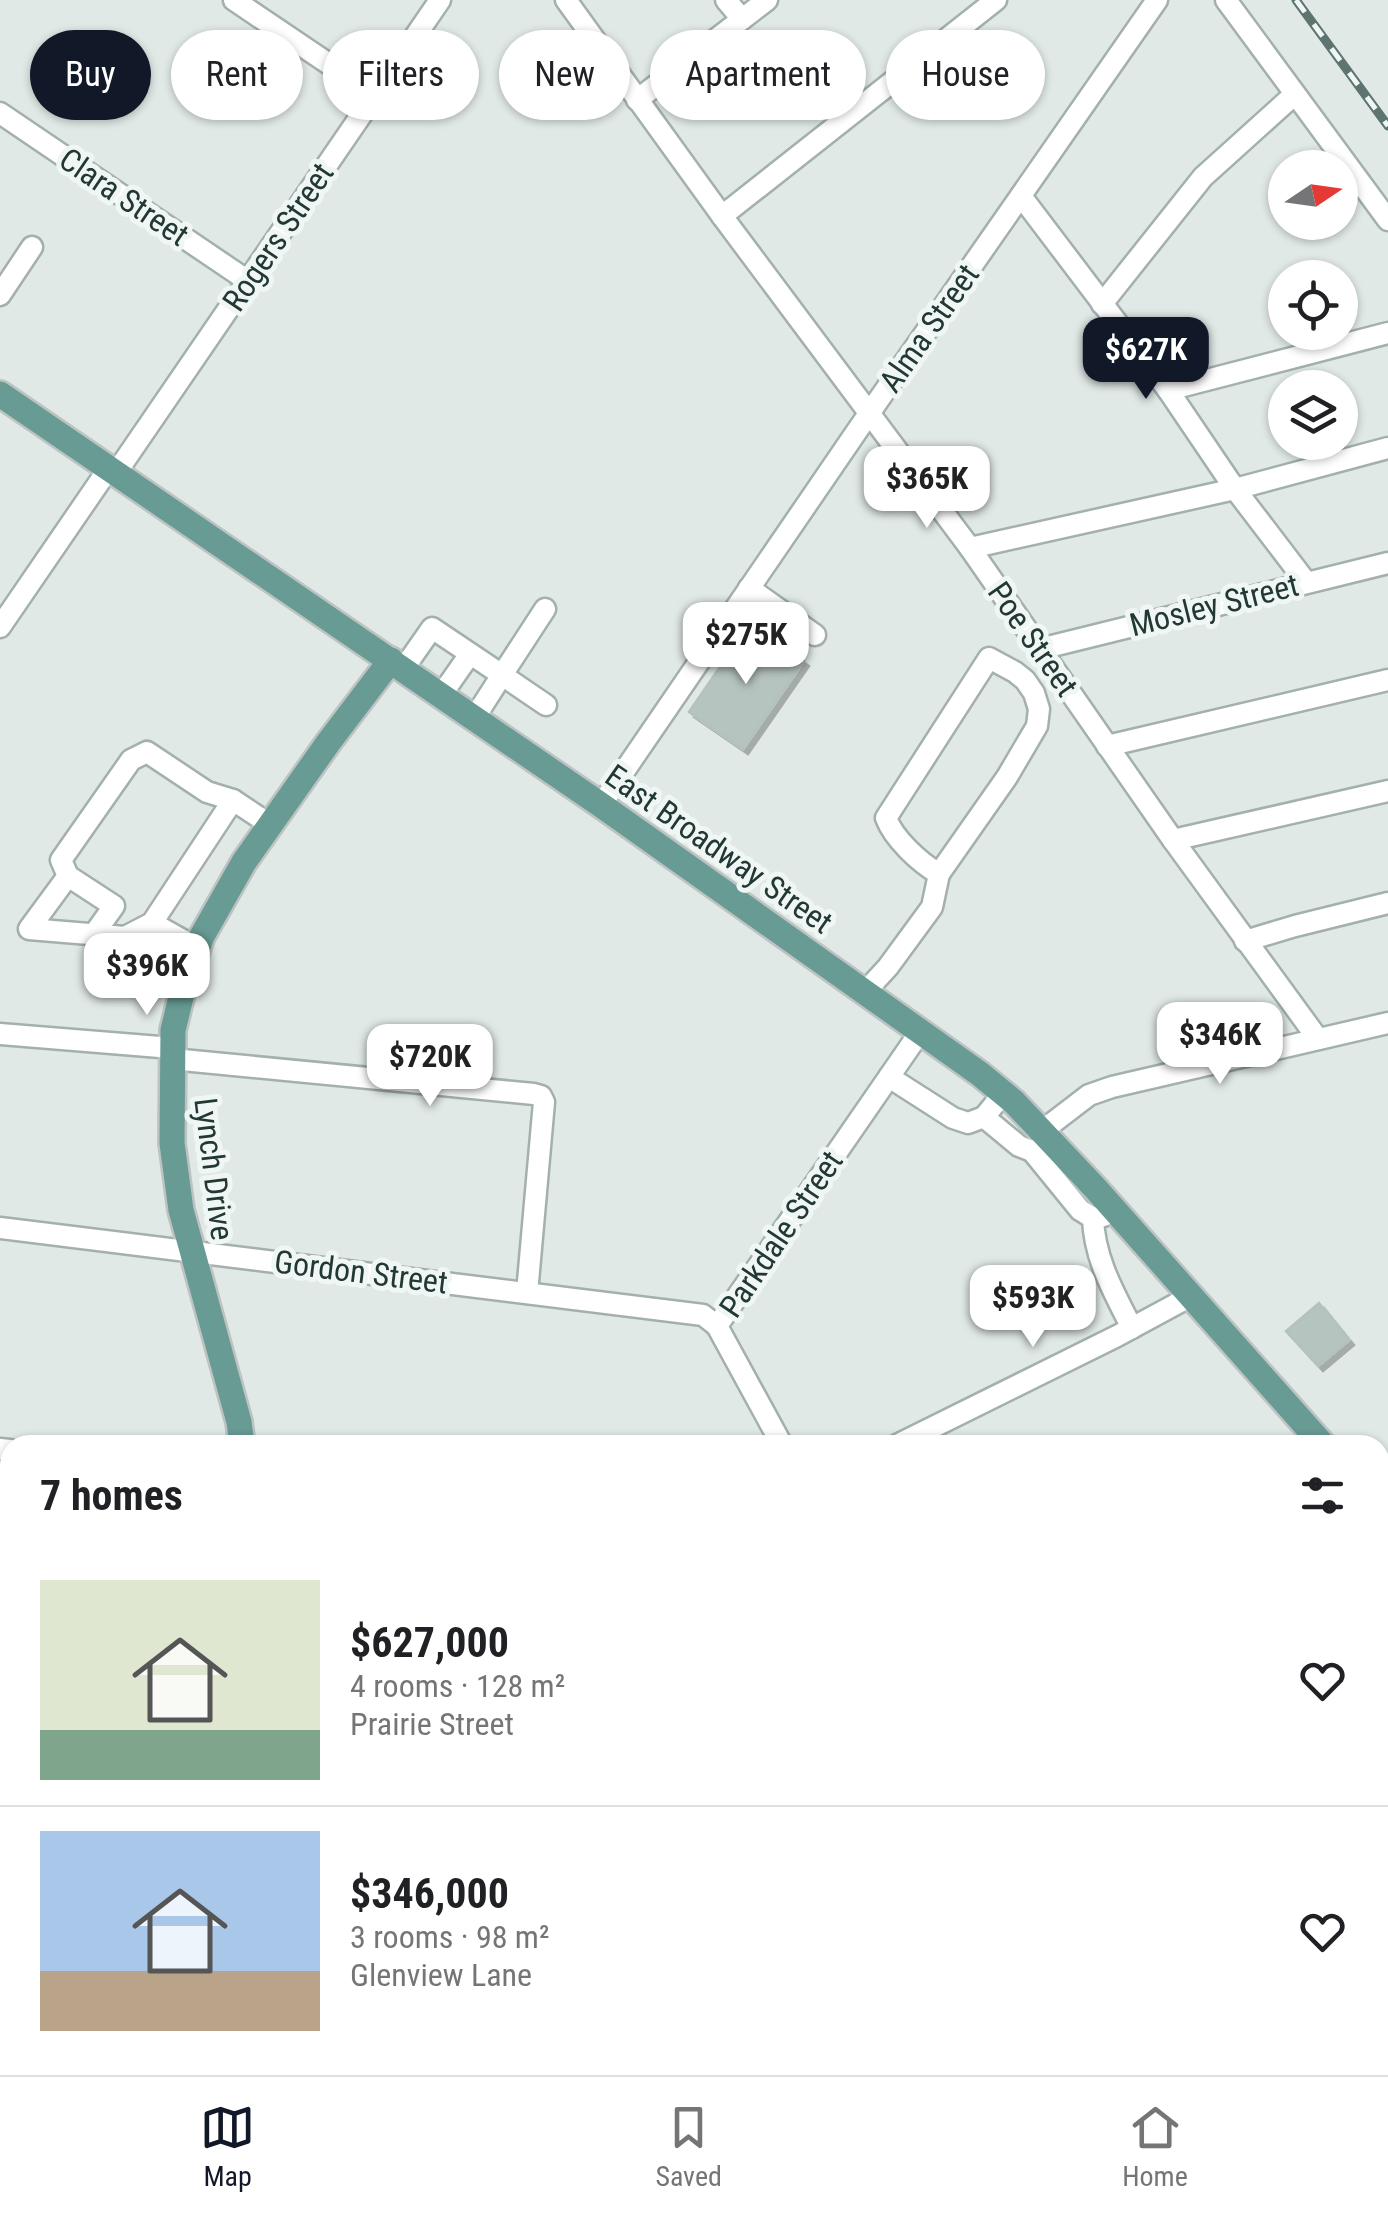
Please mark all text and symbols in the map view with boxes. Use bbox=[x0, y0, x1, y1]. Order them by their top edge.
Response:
chip: Buy bbox=[30, 30, 151, 120]
chip: Rent bbox=[171, 30, 303, 120]
chip: Filters bbox=[323, 30, 479, 120]
chip: New bbox=[499, 30, 630, 120]
chip: Apartment bbox=[650, 30, 866, 120]
chip: House bbox=[886, 30, 1045, 120]
street label: Clara Street bbox=[52, 140, 196, 254]
north arrow bbox=[1268, 150, 1358, 240]
map controls bbox=[1268, 150, 1358, 460]
street label: Rogers Street bbox=[215, 156, 341, 318]
street label: Alma Street bbox=[871, 257, 987, 399]
button: locate bbox=[1268, 260, 1358, 350]
pin: $627K bbox=[1076, 317, 1216, 402]
text: $627K bbox=[1105, 330, 1187, 368]
button: layers bbox=[1268, 370, 1358, 460]
pin: $365K bbox=[857, 446, 997, 531]
text: $365K bbox=[886, 459, 968, 497]
street label: Mosley Street bbox=[1126, 566, 1302, 644]
street label: Poe Street bbox=[980, 574, 1086, 704]
pin: $275K bbox=[676, 602, 816, 687]
text: $275K bbox=[705, 615, 787, 653]
street label: East Broadway Street bbox=[598, 756, 840, 942]
pin: $396K bbox=[77, 933, 217, 1018]
text: $396K bbox=[106, 946, 188, 984]
pin: $346K bbox=[1150, 1002, 1290, 1087]
text: $346K bbox=[1179, 1015, 1261, 1053]
pin: $720K bbox=[360, 1024, 500, 1109]
text: $720K bbox=[389, 1037, 471, 1075]
street label: Lynch Drive bbox=[186, 1096, 242, 1242]
street label: Parkdale Street bbox=[711, 1144, 851, 1324]
street label: Gordon Street bbox=[272, 1243, 450, 1301]
pin: $593K bbox=[963, 1265, 1103, 1350]
text: $593K bbox=[992, 1278, 1074, 1316]
icon: filters bbox=[1295, 1468, 1350, 1523]
text: 7 homes bbox=[40, 1471, 183, 1520]
text: $627,000 bbox=[350, 1618, 509, 1667]
icon: home bbox=[120, 1620, 240, 1740]
icon: heart bbox=[1295, 1653, 1350, 1708]
text: 4 rooms · 128 m² bbox=[350, 1667, 565, 1705]
text: Prairie Street bbox=[350, 1705, 514, 1743]
text: $346,000 bbox=[350, 1869, 509, 1918]
icon: home bbox=[120, 1871, 240, 1991]
icon: heart bbox=[1295, 1904, 1350, 1959]
text: 3 rooms · 98 m² bbox=[350, 1918, 549, 1956]
text: Glenview Lane bbox=[350, 1956, 532, 1994]
tab: Map bbox=[200, 2100, 255, 2193]
tab: Saved bbox=[655, 2100, 722, 2193]
tab: Home bbox=[1122, 2100, 1188, 2193]

